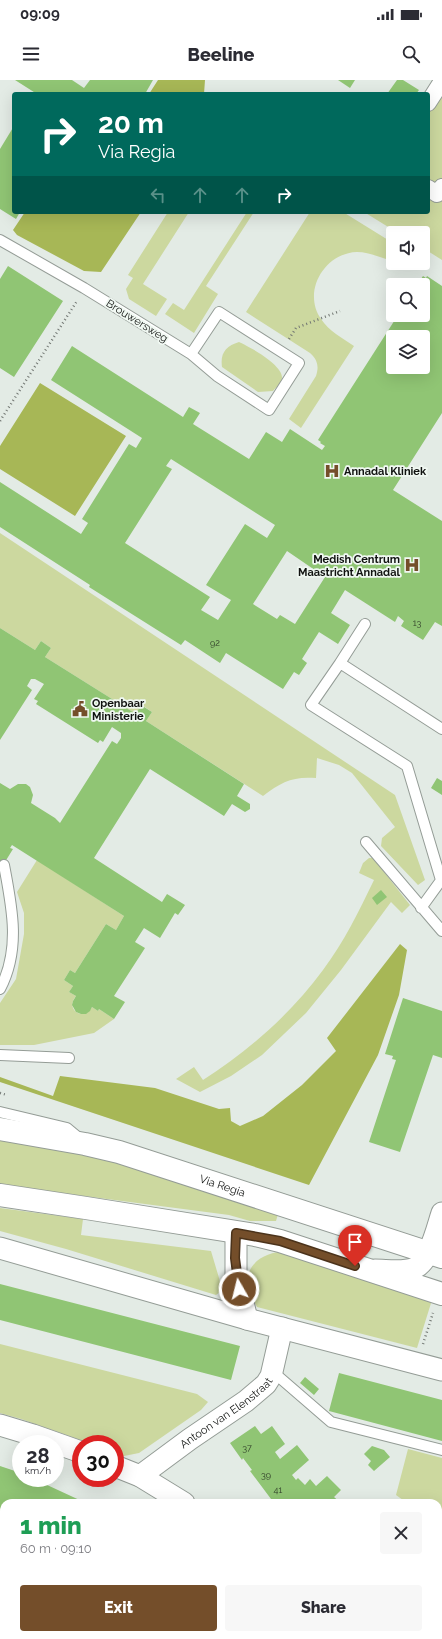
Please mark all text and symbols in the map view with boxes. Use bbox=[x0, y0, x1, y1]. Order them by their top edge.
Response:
text: 09:09 bbox=[20, 5, 60, 23]
icon: menu bbox=[20, 43, 42, 65]
icon: search bbox=[400, 43, 422, 65]
text: Beeline bbox=[188, 44, 254, 65]
text: 20 m bbox=[98, 107, 164, 140]
icon: right bbox=[32, 108, 84, 160]
text: Via Regia bbox=[98, 141, 175, 162]
icon: left bbox=[147, 184, 169, 206]
icon: ahead bbox=[189, 184, 211, 206]
icon: ahead bbox=[231, 184, 253, 206]
icon: right bbox=[273, 184, 295, 206]
map controls bbox=[386, 226, 430, 374]
button: sound bbox=[386, 226, 430, 270]
button: search bbox=[386, 278, 430, 322]
street label: Brouwersweg bbox=[104, 297, 170, 345]
button: layers bbox=[386, 330, 430, 374]
hospital icon: Annadal Kliniek bbox=[323, 462, 341, 480]
place label: Annadal Kliniek bbox=[344, 465, 427, 478]
place label: Medish Centrum Maastricht Annadal bbox=[298, 553, 401, 579]
hospital icon: Medish Centrum Maastricht Annadal bbox=[403, 556, 421, 574]
house number: 13 bbox=[413, 618, 422, 628]
house number: 92 bbox=[210, 638, 220, 648]
place label: Openbaar Ministerie bbox=[92, 697, 145, 723]
public building icon: Openbaar Ministerie bbox=[71, 700, 89, 718]
street label: Via Regia bbox=[198, 1172, 247, 1199]
pin bbox=[338, 1225, 372, 1266]
icon: arrive bbox=[344, 1231, 366, 1253]
position arrow bbox=[218, 1268, 260, 1310]
street label: Antoon van Elenstraat bbox=[177, 1375, 275, 1451]
speed limit sign: 30 bbox=[72, 1435, 124, 1487]
house number: 37 bbox=[242, 1443, 252, 1453]
text: 28 bbox=[26, 1444, 50, 1468]
text: km/h bbox=[25, 1465, 51, 1476]
house number: 39 bbox=[261, 1470, 271, 1480]
house number: 41 bbox=[274, 1485, 283, 1495]
text: 1 min bbox=[20, 1511, 82, 1540]
button: close bbox=[380, 1512, 422, 1554]
text: 60 m · 09:10 bbox=[20, 1541, 92, 1556]
button: Exit bbox=[20, 1585, 217, 1631]
button: Share bbox=[225, 1585, 422, 1631]

